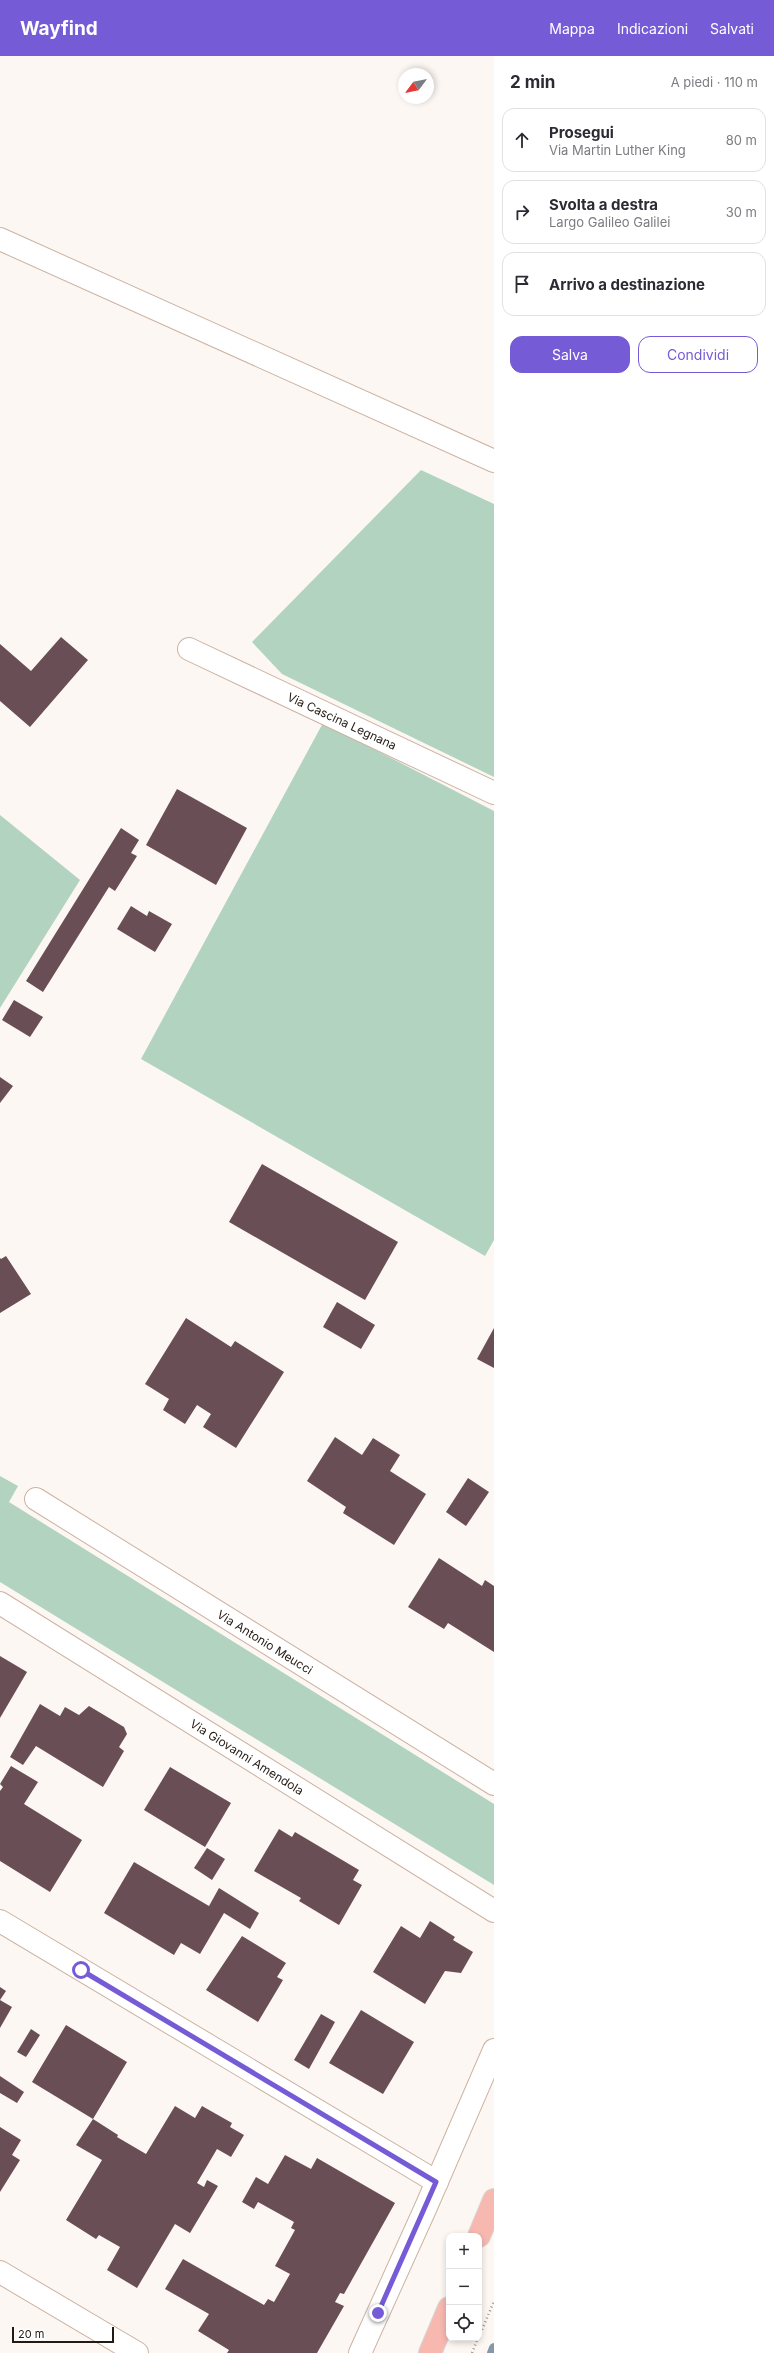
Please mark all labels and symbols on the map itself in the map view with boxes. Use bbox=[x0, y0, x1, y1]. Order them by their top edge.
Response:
north arrow bbox=[398, 68, 434, 104]
street label: Via Cascina Legnana bbox=[285, 689, 399, 753]
street label: Via Antonio Meucci bbox=[214, 1607, 316, 1677]
street label: Via Giovanni Amendola bbox=[187, 1716, 307, 1798]
route start bbox=[72, 1961, 90, 1979]
route end bbox=[369, 2304, 387, 2322]
scale bar bbox=[12, 2325, 114, 2344]

